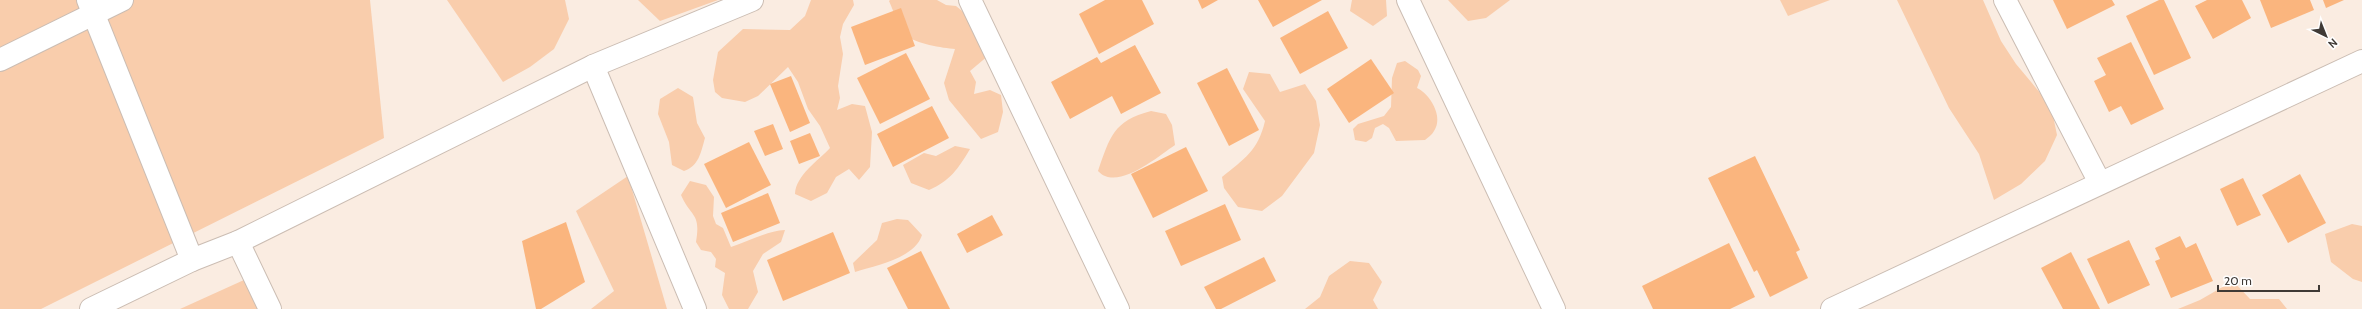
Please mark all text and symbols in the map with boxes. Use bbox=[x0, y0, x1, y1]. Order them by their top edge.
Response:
north arrow bbox=[2306, 16, 2346, 56]
text: N bbox=[2325, 36, 2340, 51]
scale bar bbox=[2218, 267, 2319, 293]
text: 20 m bbox=[2224, 273, 2252, 288]

